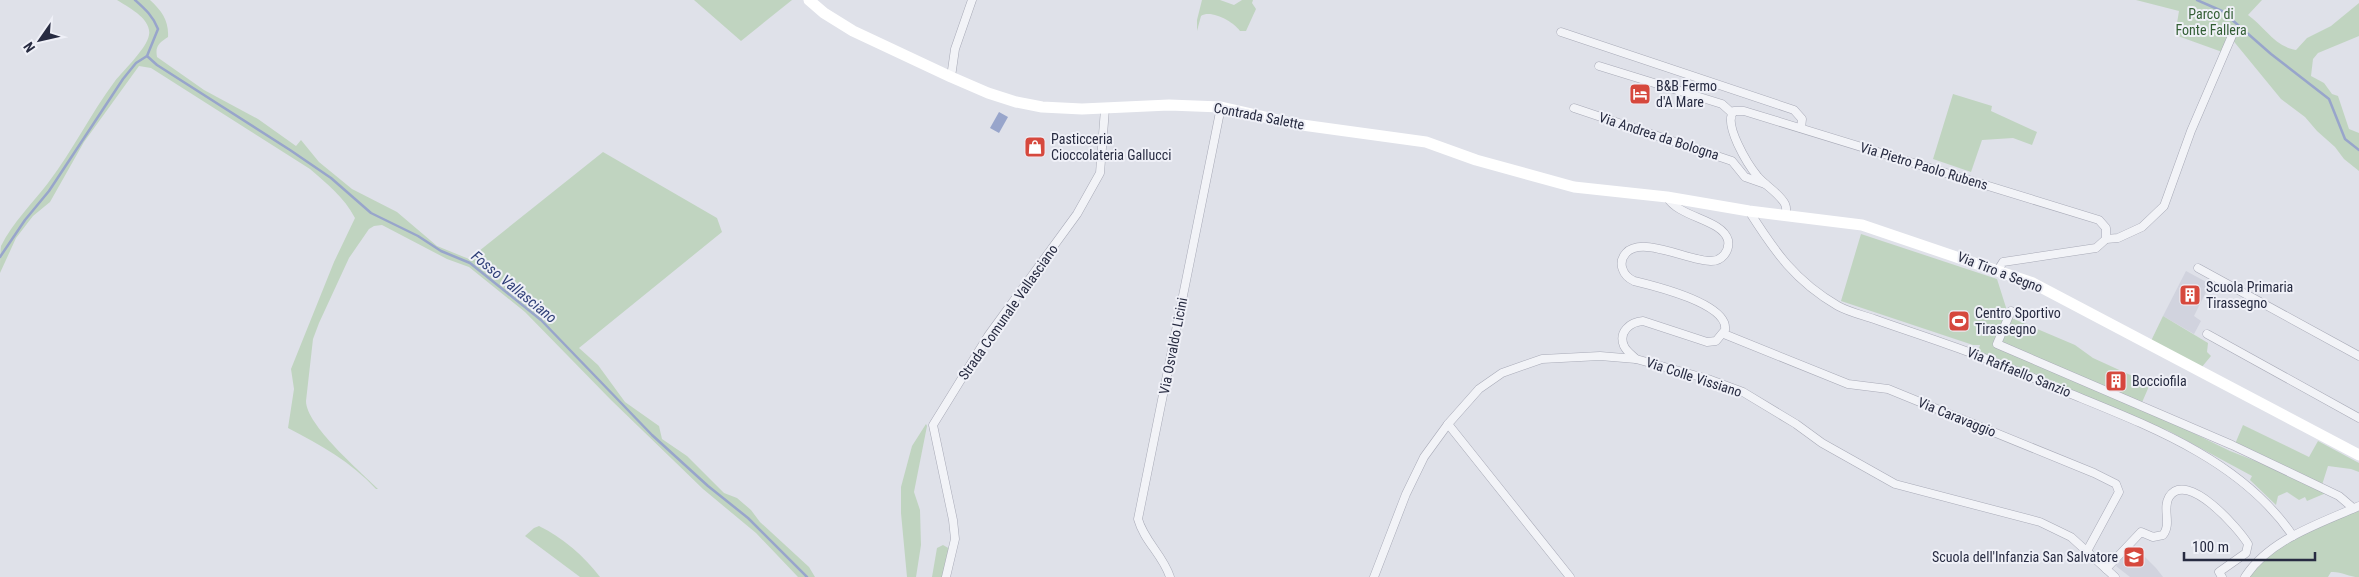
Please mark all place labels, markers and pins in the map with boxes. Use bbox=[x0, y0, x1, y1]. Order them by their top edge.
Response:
place label: B&B Fermo d'A Mare bbox=[1656, 78, 1717, 110]
hotel icon: B&B Fermo d'A Mare bbox=[1628, 82, 1652, 106]
place label: Pasticceria Cioccolateria Gallucci bbox=[1051, 131, 1171, 163]
shop icon: Pasticceria Cioccolateria Gallucci bbox=[1023, 135, 1047, 159]
place label: Scuola Primaria Tirassegno bbox=[2206, 279, 2293, 311]
building icon: Scuola Primaria Tirassegno bbox=[2178, 283, 2202, 307]
place label: Centro Sportivo Tirassegno bbox=[1975, 305, 2061, 337]
sports icon: Centro Sportivo Tirassegno bbox=[1947, 309, 1971, 333]
building icon: Bocciofila bbox=[2104, 369, 2128, 393]
place label: Bocciofila bbox=[2132, 373, 2187, 389]
school or university icon: Scuola dell'Infanzia San Salvatore bbox=[2122, 545, 2146, 569]
place label: Scuola dell'Infanzia San Salvatore bbox=[1932, 549, 2118, 565]

